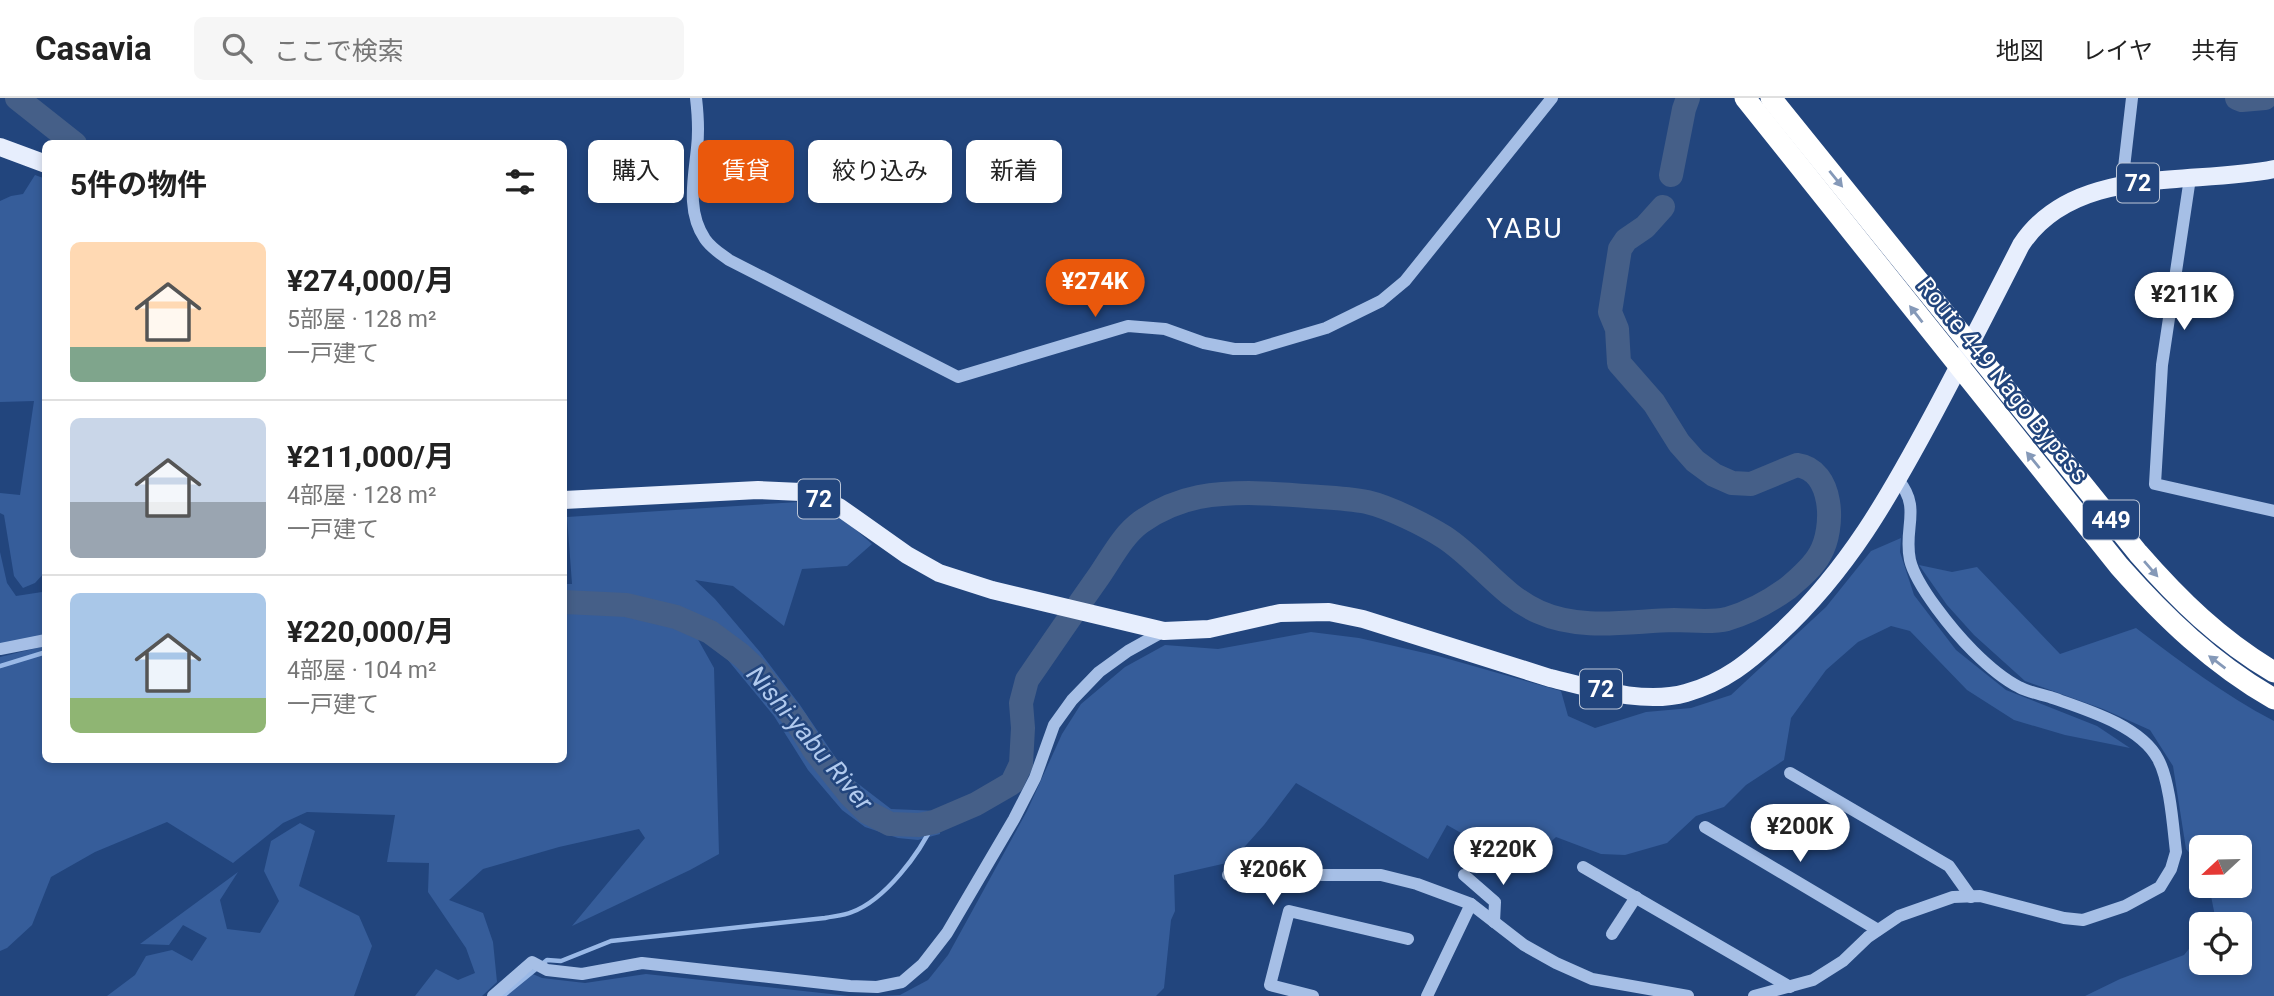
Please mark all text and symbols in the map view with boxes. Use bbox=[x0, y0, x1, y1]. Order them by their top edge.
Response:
search box bbox=[194, 17, 684, 80]
text: Casavia bbox=[35, 29, 152, 68]
icon: search bbox=[218, 29, 256, 67]
text: ここで検索 bbox=[274, 36, 404, 66]
text: 地図 bbox=[1996, 37, 2044, 65]
text: レイヤ bbox=[2082, 37, 2153, 65]
text: 共有 bbox=[2191, 37, 2239, 65]
chip: 購入 bbox=[588, 140, 684, 203]
chip: 賃貸 bbox=[698, 140, 794, 203]
chip: 絞り込み bbox=[808, 140, 952, 203]
chip: 新着 bbox=[966, 140, 1062, 203]
icon: filters bbox=[501, 163, 539, 201]
road number: 72 bbox=[2117, 164, 2159, 202]
text: 5件の物件 bbox=[70, 167, 207, 202]
one-way arrow bbox=[1828, 170, 1843, 187]
district label: YABU bbox=[1486, 212, 1564, 245]
pin: ¥274K bbox=[1046, 260, 1144, 319]
text: ¥274,000/月 bbox=[287, 263, 455, 298]
text: ¥274K bbox=[1062, 268, 1128, 295]
icon: home bbox=[126, 270, 210, 354]
street label: Route 449 Nago Bypass bbox=[1912, 272, 2094, 488]
pin: ¥211K bbox=[2135, 272, 2233, 332]
text: ¥211K bbox=[2151, 281, 2217, 308]
one-way arrow bbox=[1908, 305, 1923, 323]
text: 5部屋 · 128 m² bbox=[287, 306, 436, 333]
text: 一戸建て bbox=[287, 340, 379, 367]
text: ¥211,000/月 bbox=[287, 439, 455, 474]
icon: home bbox=[126, 446, 210, 530]
one-way arrow bbox=[2025, 452, 2040, 470]
road number: 72 bbox=[798, 480, 840, 518]
text: 4部屋 · 128 m² bbox=[287, 482, 436, 509]
road number: 449 bbox=[2083, 500, 2139, 540]
text: 一戸建て bbox=[287, 516, 379, 543]
one-way arrow bbox=[2143, 560, 2159, 578]
text: ¥220,000/月 bbox=[287, 614, 455, 649]
icon: home bbox=[126, 621, 210, 705]
one-way arrow bbox=[2208, 655, 2226, 669]
text: 4部屋 · 104 m² bbox=[287, 657, 436, 684]
water label: Nishi-yabu River bbox=[741, 660, 880, 818]
road number: 72 bbox=[1580, 670, 1622, 708]
text: 一戸建て bbox=[287, 691, 379, 718]
pin: ¥200K bbox=[1751, 804, 1849, 864]
text: ¥200K bbox=[1767, 813, 1833, 840]
pin: ¥220K bbox=[1454, 828, 1552, 887]
north arrow bbox=[2189, 835, 2252, 898]
map controls bbox=[2189, 835, 2252, 975]
text: ¥220K bbox=[1470, 836, 1536, 863]
pin: ¥206K bbox=[1224, 848, 1322, 907]
text: ¥206K bbox=[1240, 856, 1306, 883]
button: locate bbox=[2189, 912, 2252, 975]

